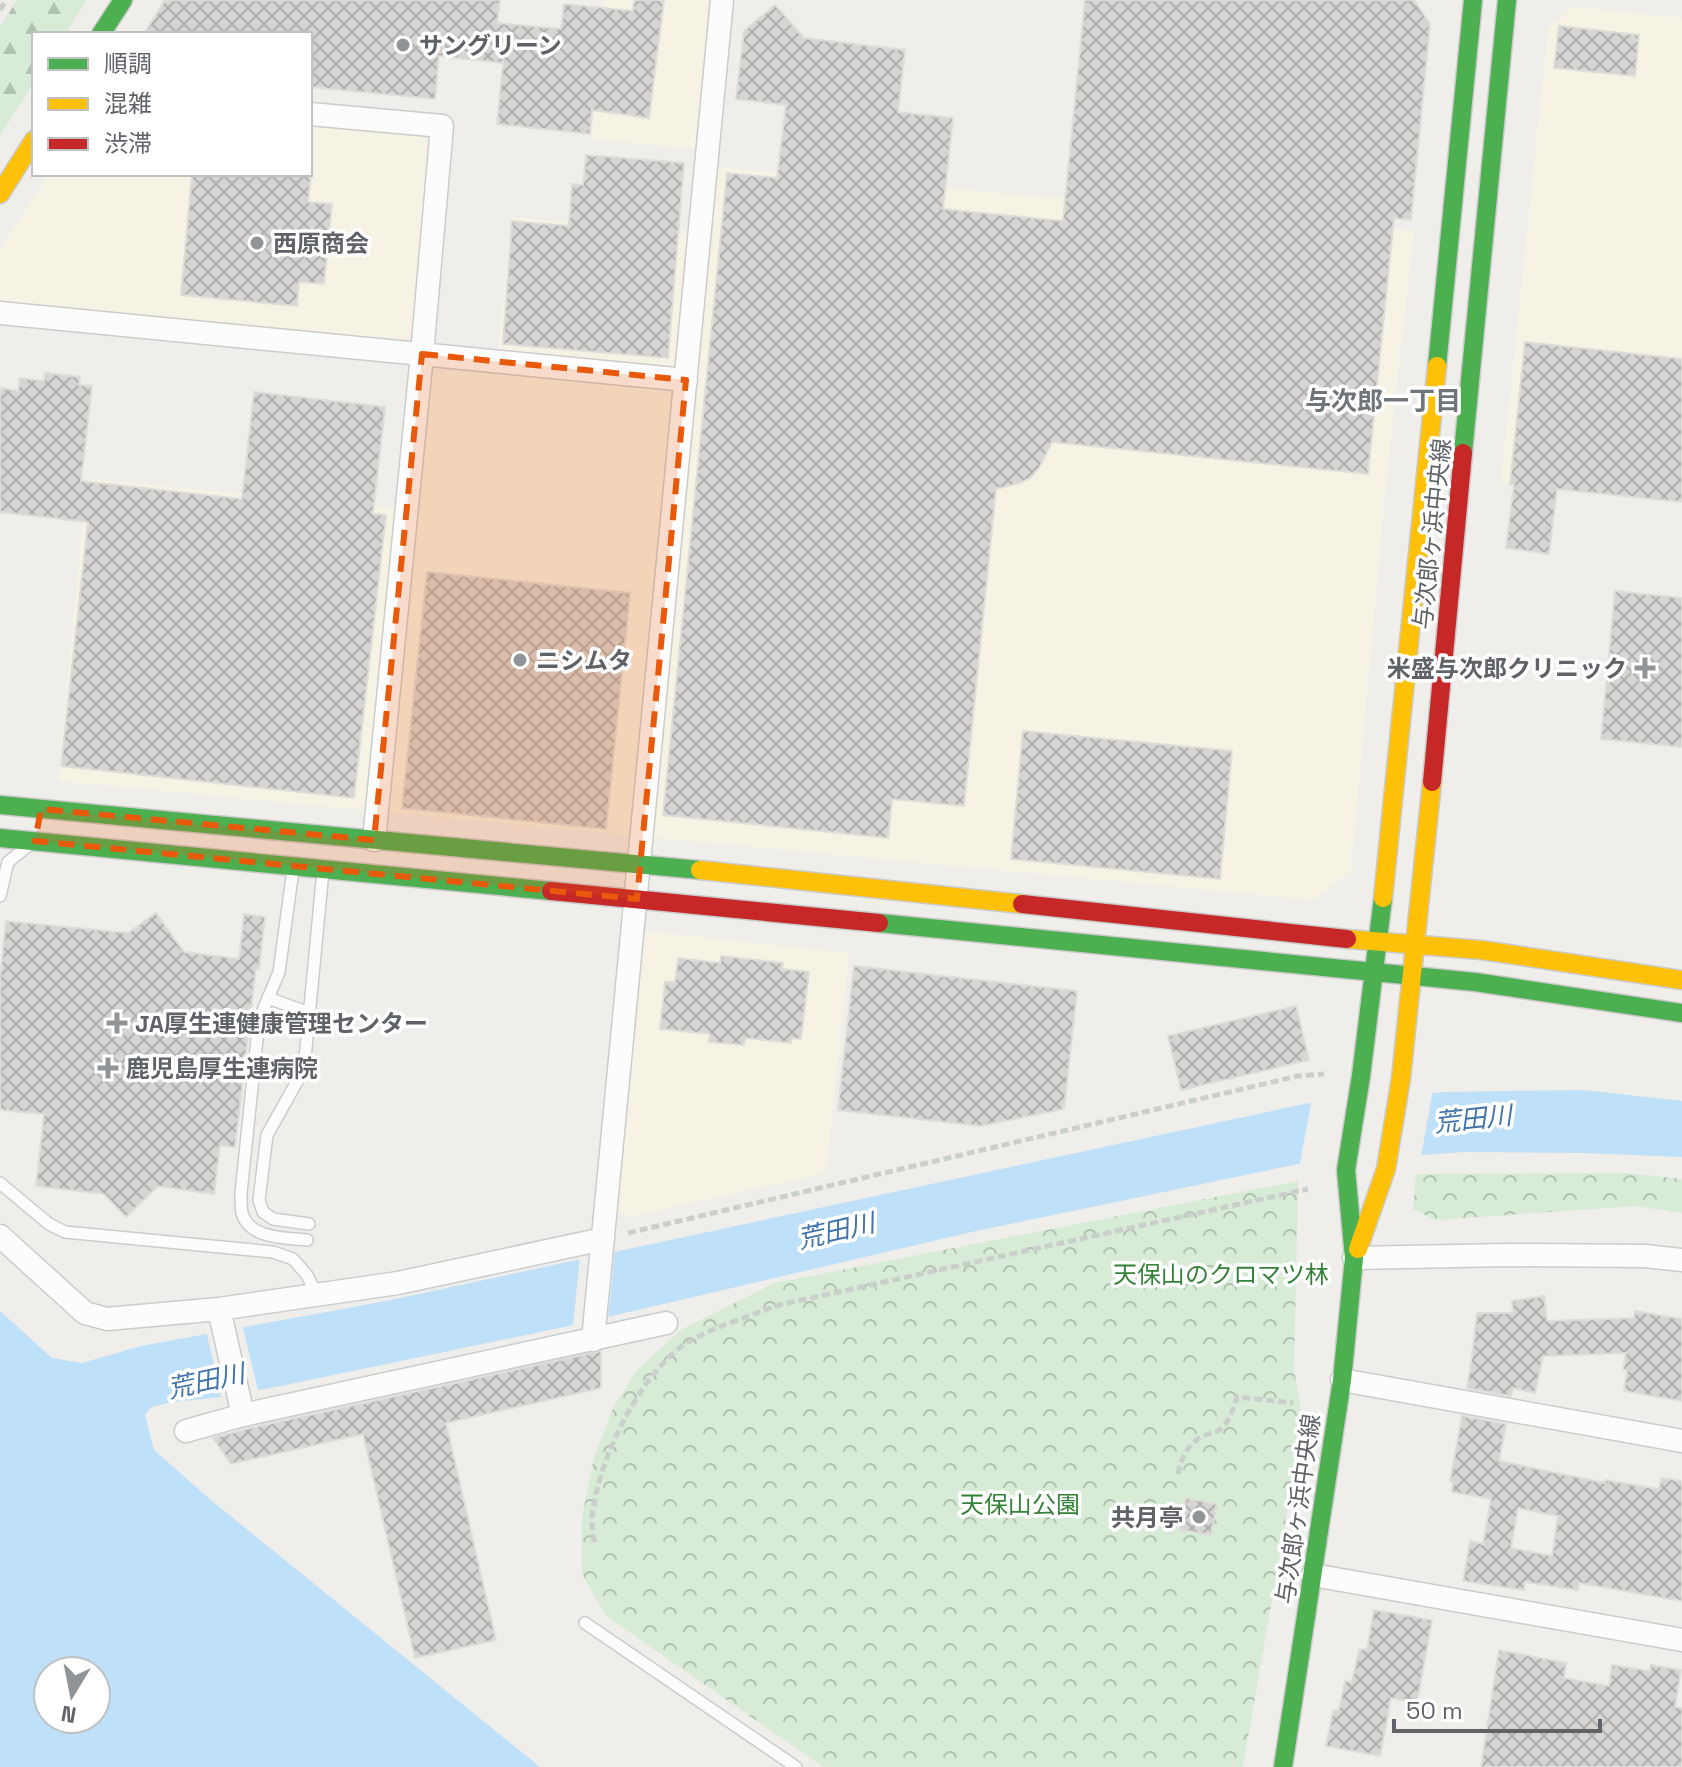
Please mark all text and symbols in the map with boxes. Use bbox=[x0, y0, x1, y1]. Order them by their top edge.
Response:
place label: サングリーン bbox=[419, 30, 562, 61]
legend bbox=[32, 32, 312, 176]
marker: サングリーン bbox=[394, 36, 412, 54]
text: 順調 bbox=[104, 48, 152, 79]
text: 混雑 bbox=[104, 88, 152, 119]
text: 渋滞 bbox=[104, 128, 152, 159]
place label: 西原商会 bbox=[273, 228, 369, 259]
marker: 西原商会 bbox=[248, 234, 266, 252]
district label: 与次郎一丁目 bbox=[1305, 384, 1461, 418]
street label: 与次郎ヶ浜中央線 bbox=[1407, 437, 1457, 631]
place label: ニシムタ bbox=[536, 645, 632, 676]
marker: ニシムタ bbox=[511, 651, 529, 669]
place label: 米盛与次郎クリニック bbox=[1387, 653, 1627, 684]
marker: 米盛与次郎クリニック bbox=[1634, 657, 1656, 679]
place label: JA厚生連健康管理センター bbox=[135, 1008, 428, 1039]
marker: JA厚生連健康管理センター bbox=[106, 1012, 128, 1034]
place label: 鹿児島厚生連病院 bbox=[126, 1053, 318, 1084]
marker: 鹿児島厚生連病院 bbox=[97, 1057, 119, 1079]
water label: 荒田川 bbox=[1432, 1098, 1517, 1140]
water label: 荒田川 bbox=[794, 1205, 881, 1256]
park label: 天保山のクロマツ林 bbox=[1113, 1259, 1329, 1290]
water label: 荒田川 bbox=[164, 1356, 251, 1406]
street label: 与次郎ヶ浜中央線 bbox=[1269, 1412, 1327, 1606]
park label: 天保山公園 bbox=[960, 1489, 1080, 1520]
place label: 共月亭 bbox=[1111, 1502, 1183, 1533]
marker: 共月亭 bbox=[1190, 1508, 1208, 1526]
north arrow bbox=[32, 1655, 112, 1735]
scale bar bbox=[1394, 1683, 1600, 1733]
text: 50 m bbox=[1406, 1695, 1463, 1726]
text: N bbox=[59, 1700, 78, 1730]

